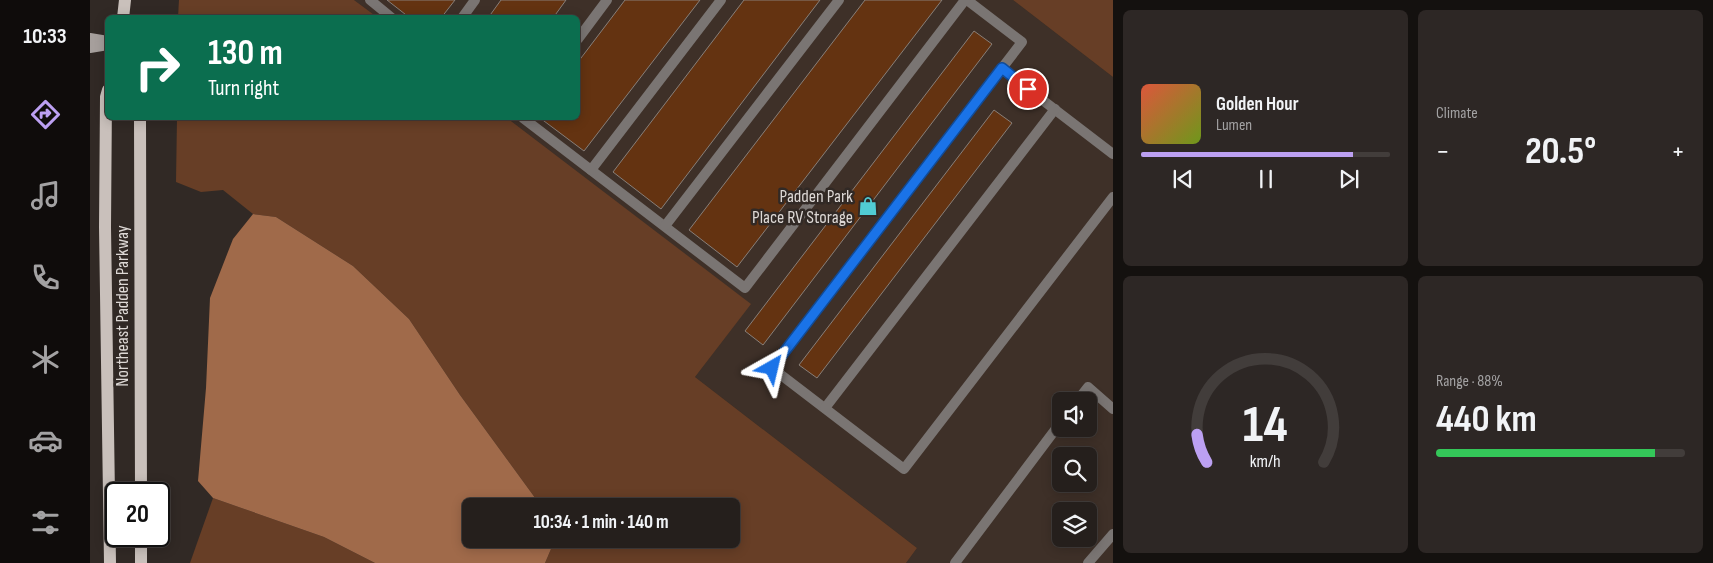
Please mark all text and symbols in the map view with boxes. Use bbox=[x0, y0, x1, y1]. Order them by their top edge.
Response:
text: 10:33 bbox=[23, 23, 67, 50]
text: 130 m bbox=[208, 32, 283, 75]
icon: right bbox=[125, 35, 190, 100]
pin bbox=[1007, 68, 1049, 110]
text: Turn right bbox=[208, 75, 279, 102]
icon: arrive bbox=[1014, 75, 1042, 103]
text: Golden Hour bbox=[1216, 93, 1299, 116]
icon: directions bbox=[28, 97, 63, 132]
text: Climate bbox=[1436, 104, 1478, 123]
text: Lumen bbox=[1216, 116, 1252, 135]
text: 20.5° bbox=[1525, 129, 1596, 174]
text: − bbox=[1436, 135, 1450, 168]
text: + bbox=[1671, 135, 1685, 168]
icon: previous bbox=[1169, 165, 1197, 193]
icon: pause bbox=[1252, 165, 1280, 193]
icon: next bbox=[1335, 165, 1363, 193]
icon: music bbox=[28, 178, 63, 213]
place label: Padden Park Place RV Storage bbox=[752, 186, 853, 228]
shop icon: Padden Park Place RV Storage bbox=[857, 195, 879, 217]
street label: Northeast Padden Parkway bbox=[112, 225, 133, 387]
icon: phone bbox=[28, 260, 63, 295]
position arrow bbox=[745, 341, 797, 393]
icon: climate bbox=[28, 342, 63, 377]
text: Range · 88% bbox=[1436, 372, 1503, 391]
map controls bbox=[1052, 392, 1097, 547]
button: sound bbox=[1052, 392, 1097, 437]
text: 14 bbox=[1243, 394, 1288, 457]
text: 440 km bbox=[1436, 397, 1537, 442]
icon: car bbox=[28, 423, 63, 458]
button: search bbox=[1052, 447, 1097, 492]
text: km/h bbox=[1250, 451, 1281, 472]
speed limit sign: 20 bbox=[105, 482, 170, 547]
button: layers bbox=[1052, 502, 1097, 547]
icon: filters bbox=[28, 505, 63, 540]
text: 10:34 · 1 min · 140 m bbox=[533, 511, 669, 534]

